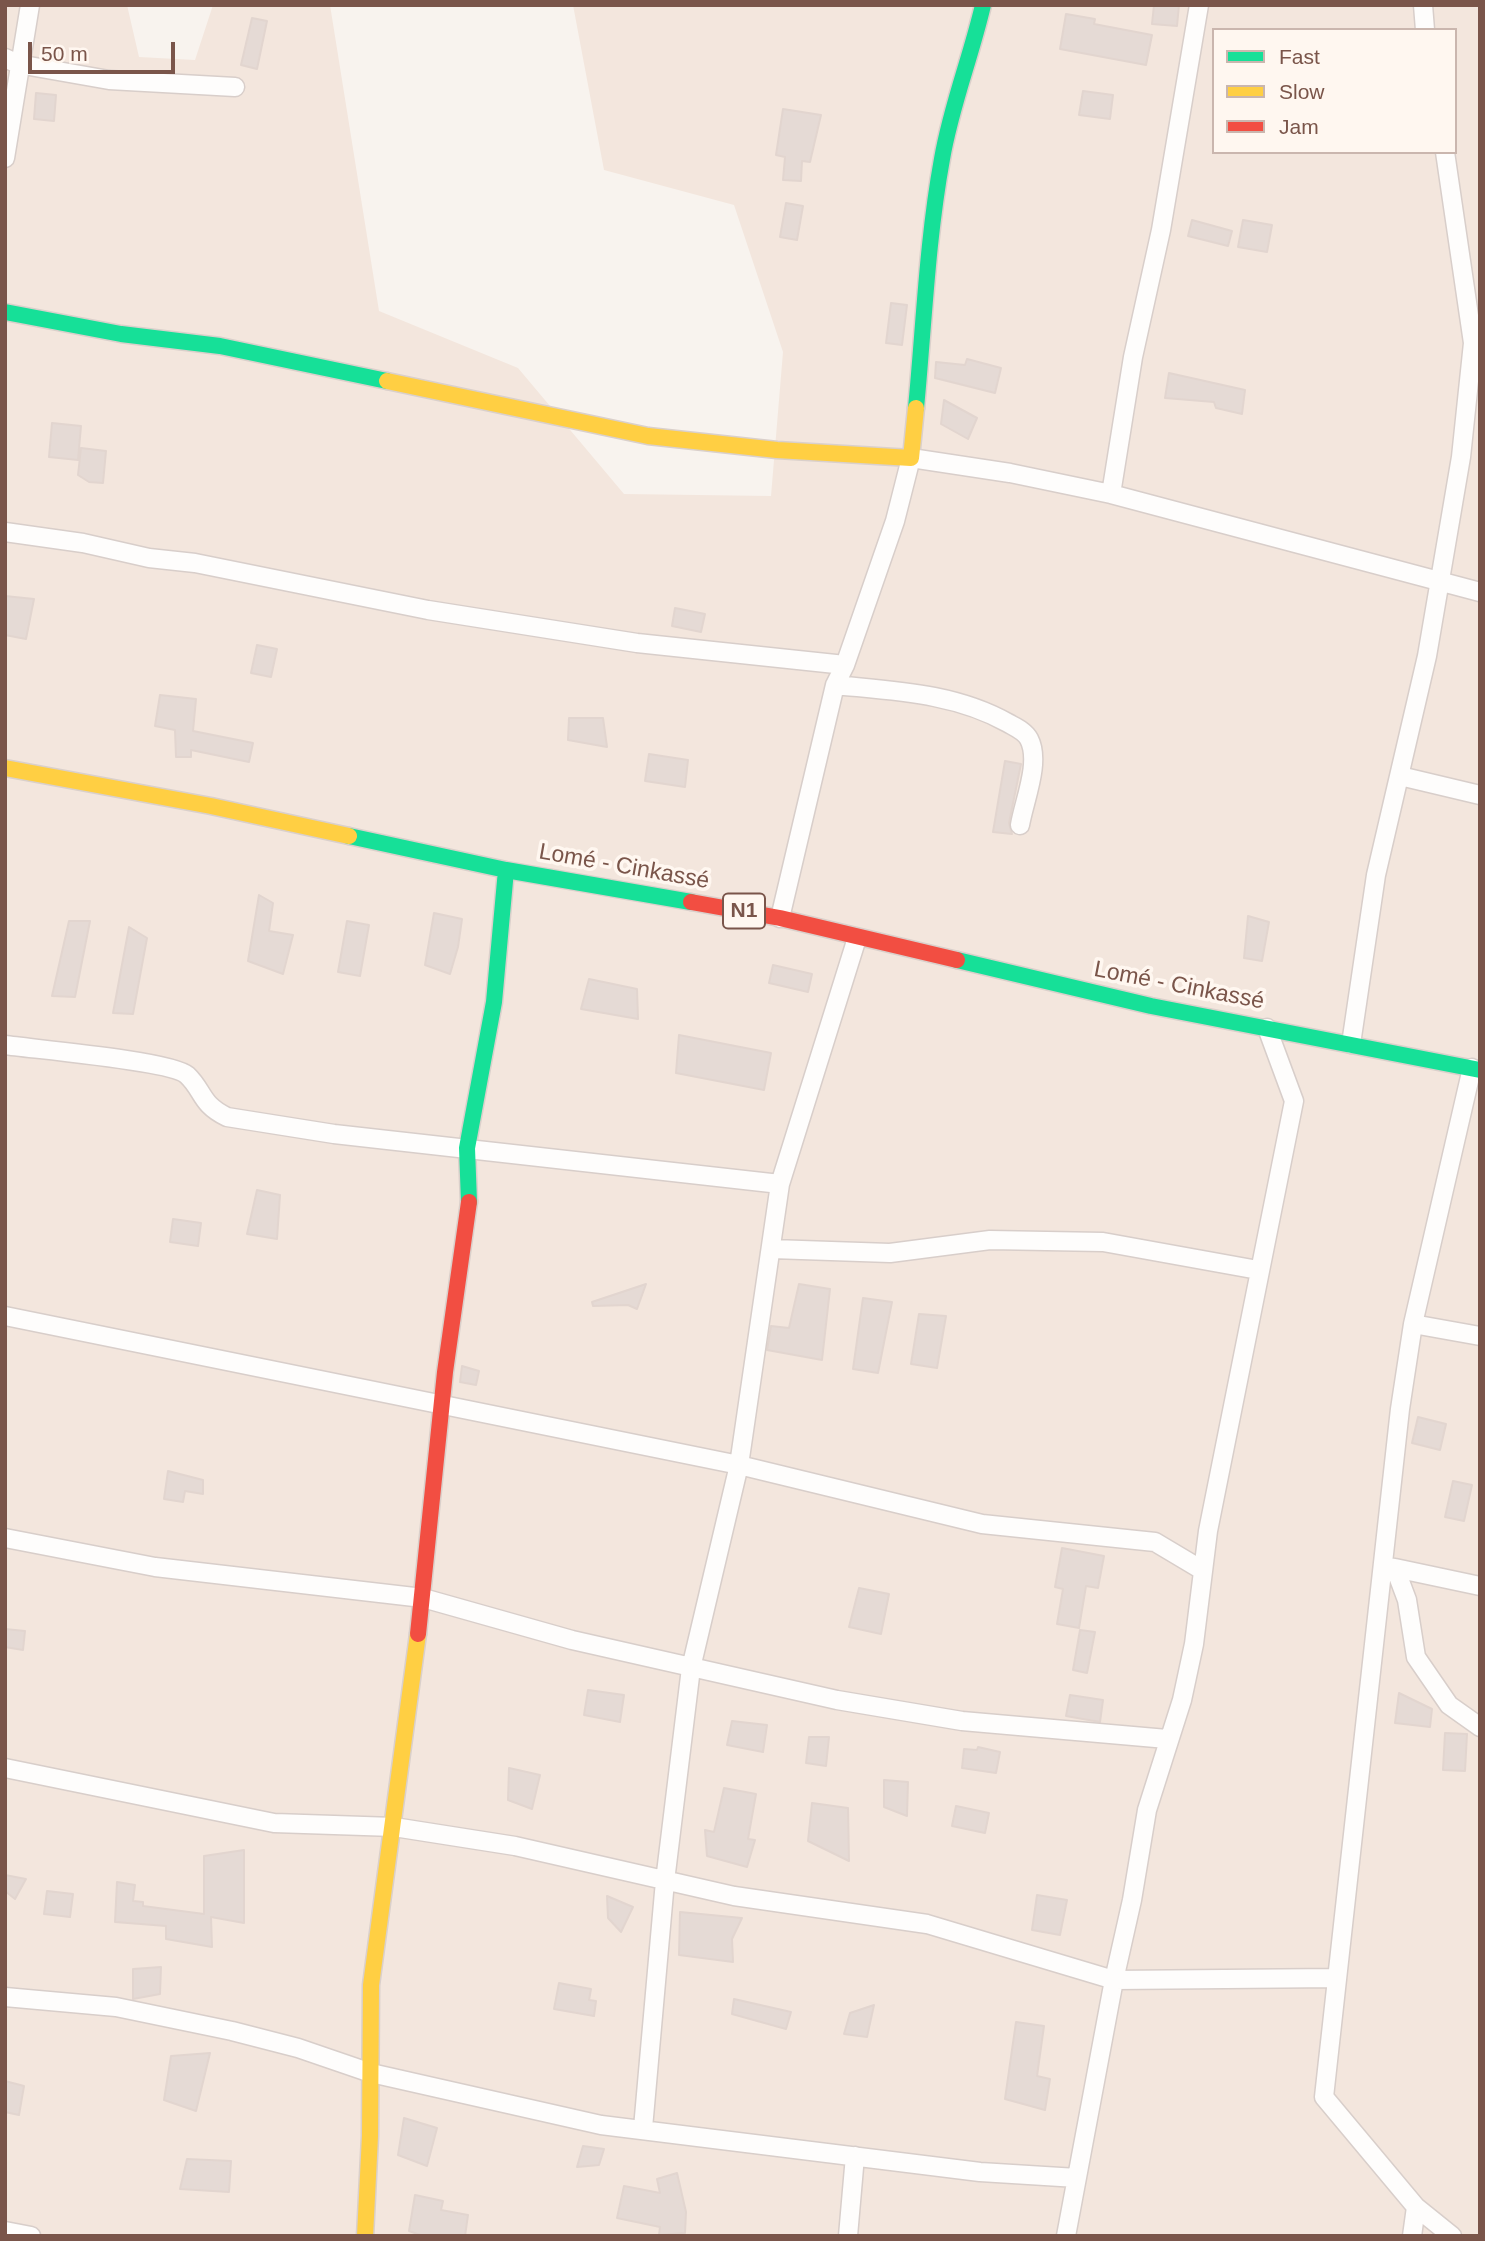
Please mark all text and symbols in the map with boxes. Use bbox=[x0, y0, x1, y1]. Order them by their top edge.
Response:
scale bar bbox=[32, 28, 178, 72]
legend bbox=[1212, 28, 1457, 154]
text: 50 m bbox=[41, 42, 88, 65]
text: Fast bbox=[1279, 45, 1320, 68]
text: Slow bbox=[1279, 80, 1325, 103]
text: Jam bbox=[1279, 115, 1319, 138]
street label: Lomé - Cinkassé bbox=[537, 838, 711, 896]
road number: N1 bbox=[723, 894, 765, 928]
street label: Lomé - Cinkassé bbox=[1092, 956, 1266, 1016]

